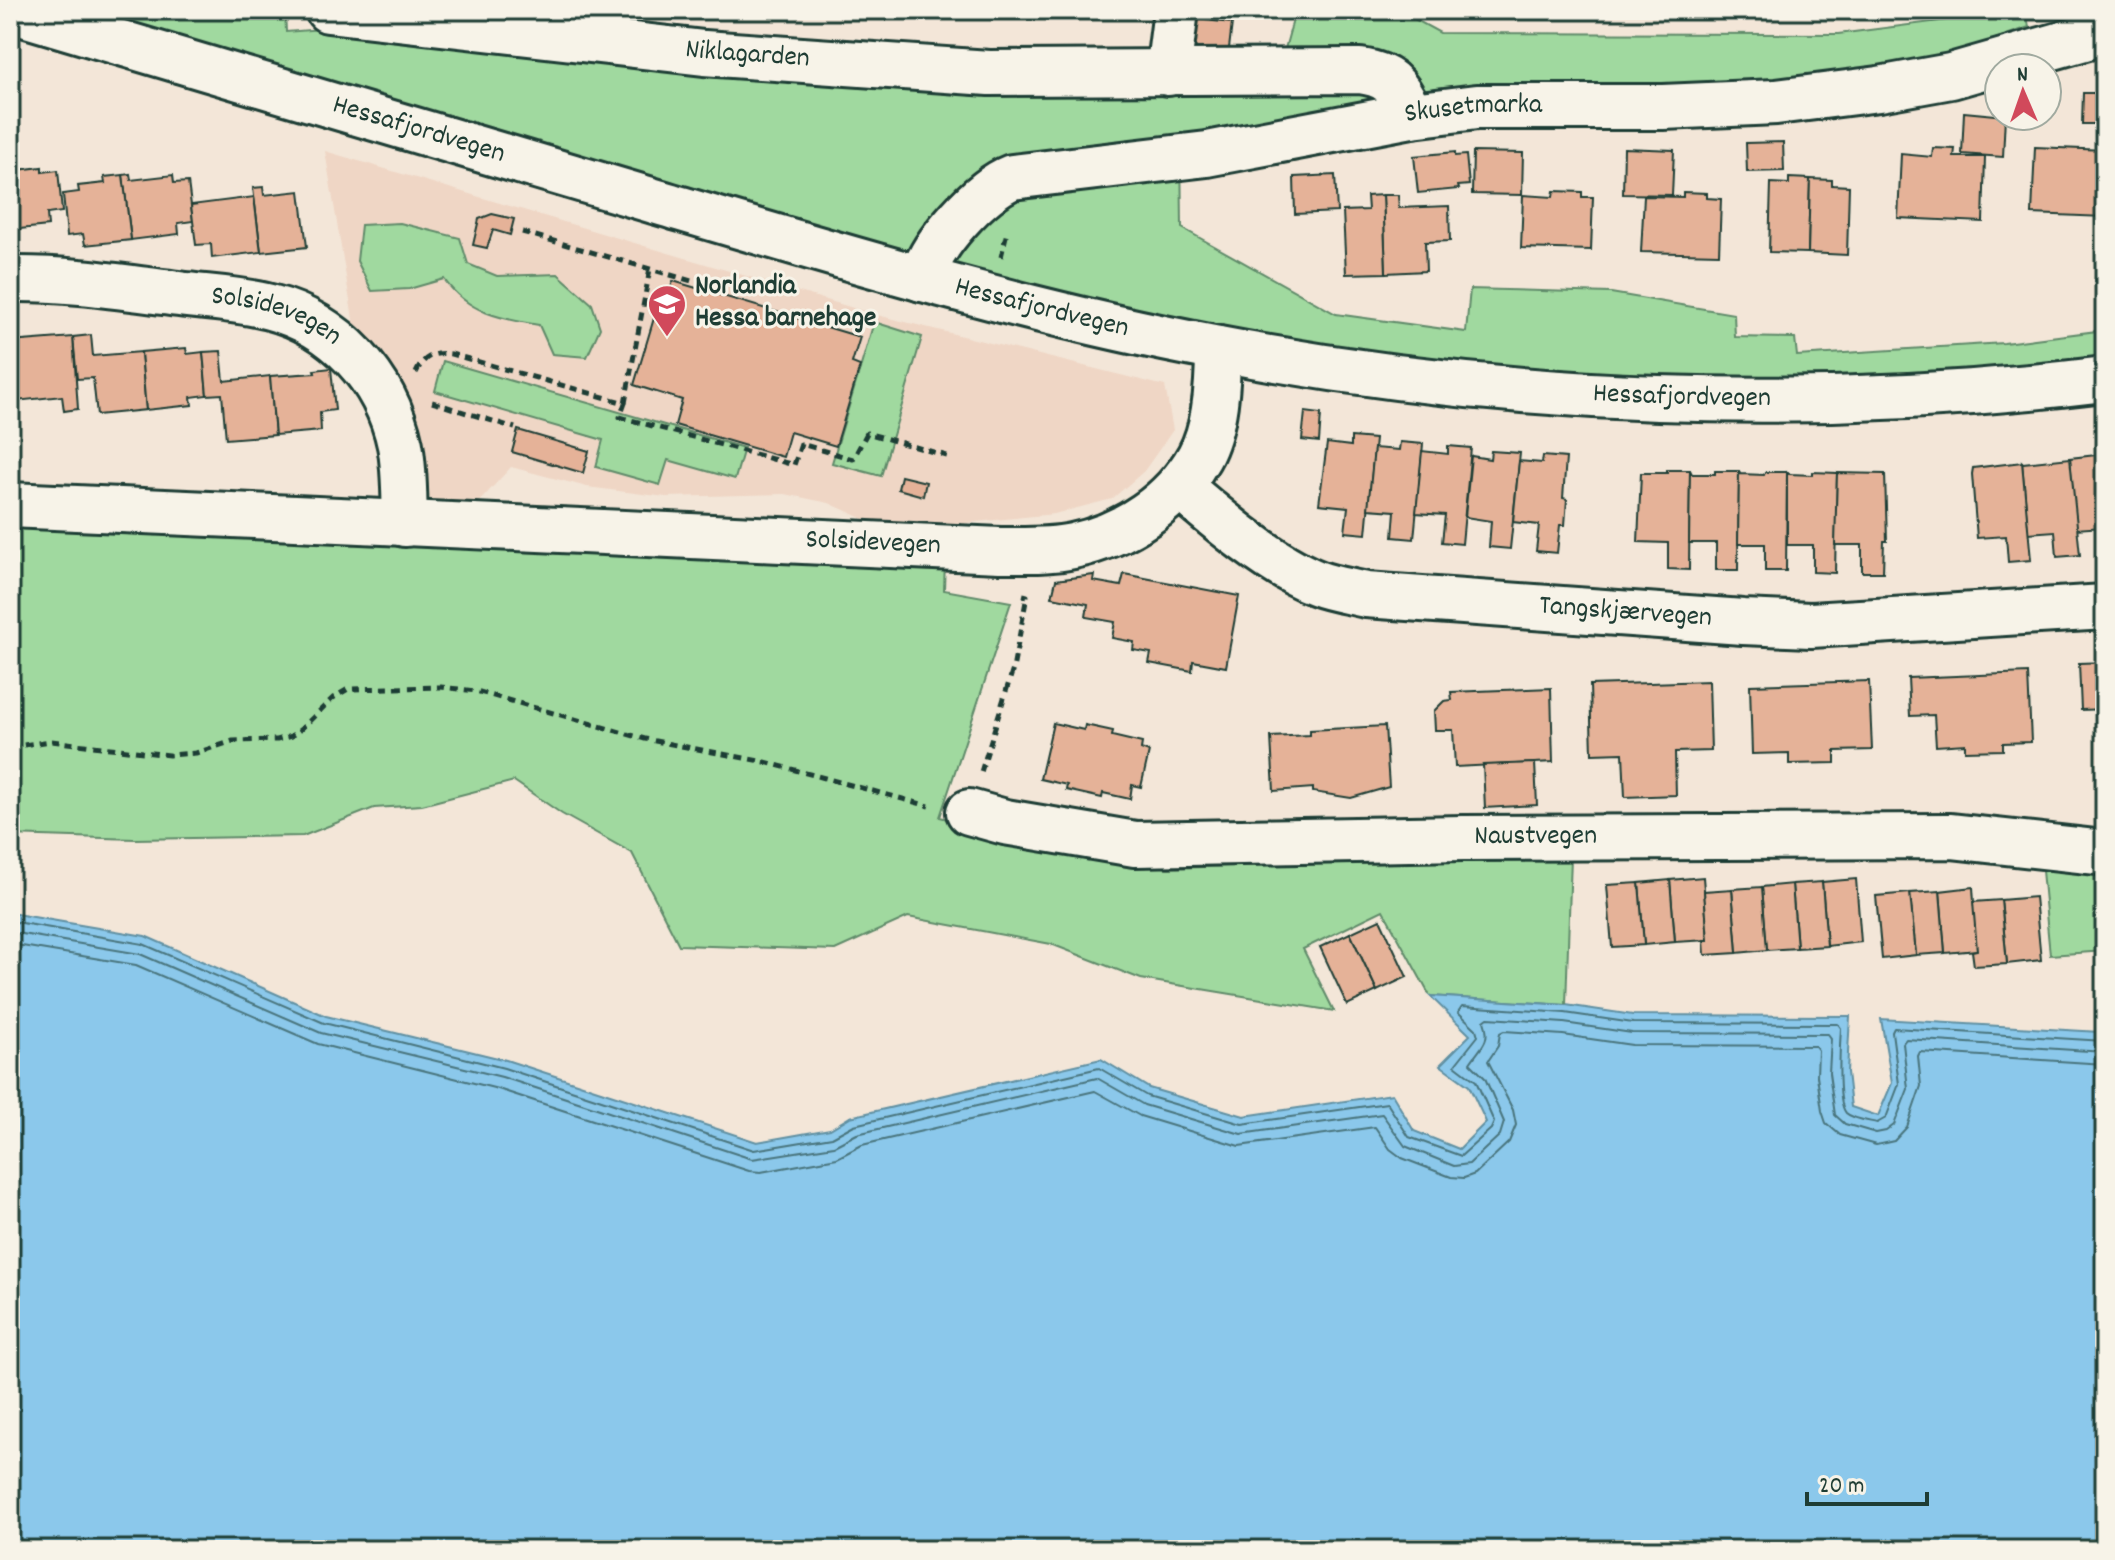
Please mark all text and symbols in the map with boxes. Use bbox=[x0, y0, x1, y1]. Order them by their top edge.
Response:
street label: Niklagarden bbox=[683, 31, 811, 80]
north arrow bbox=[1983, 52, 2063, 132]
text: N bbox=[2016, 60, 2029, 91]
street label: Hessafjordvegen bbox=[327, 87, 509, 176]
street label: Skusetmarka bbox=[1401, 87, 1543, 136]
place label: Norlandia Hessa barnehage bbox=[695, 268, 876, 340]
street label: Hessafjordvegen bbox=[950, 268, 1132, 350]
street label: Solsidevegen bbox=[209, 278, 349, 357]
school or university icon: Norlandia Hessa barnehage bbox=[646, 283, 688, 338]
street label: Hessafjordvegen bbox=[1592, 375, 1771, 420]
street label: Solsidevegen bbox=[805, 521, 942, 567]
street label: Tangskjærvegen bbox=[1538, 587, 1713, 640]
street label: Naustvegen bbox=[1474, 817, 1597, 858]
scale bar bbox=[1807, 1456, 1927, 1506]
text: 20 m bbox=[1819, 1470, 1865, 1504]

